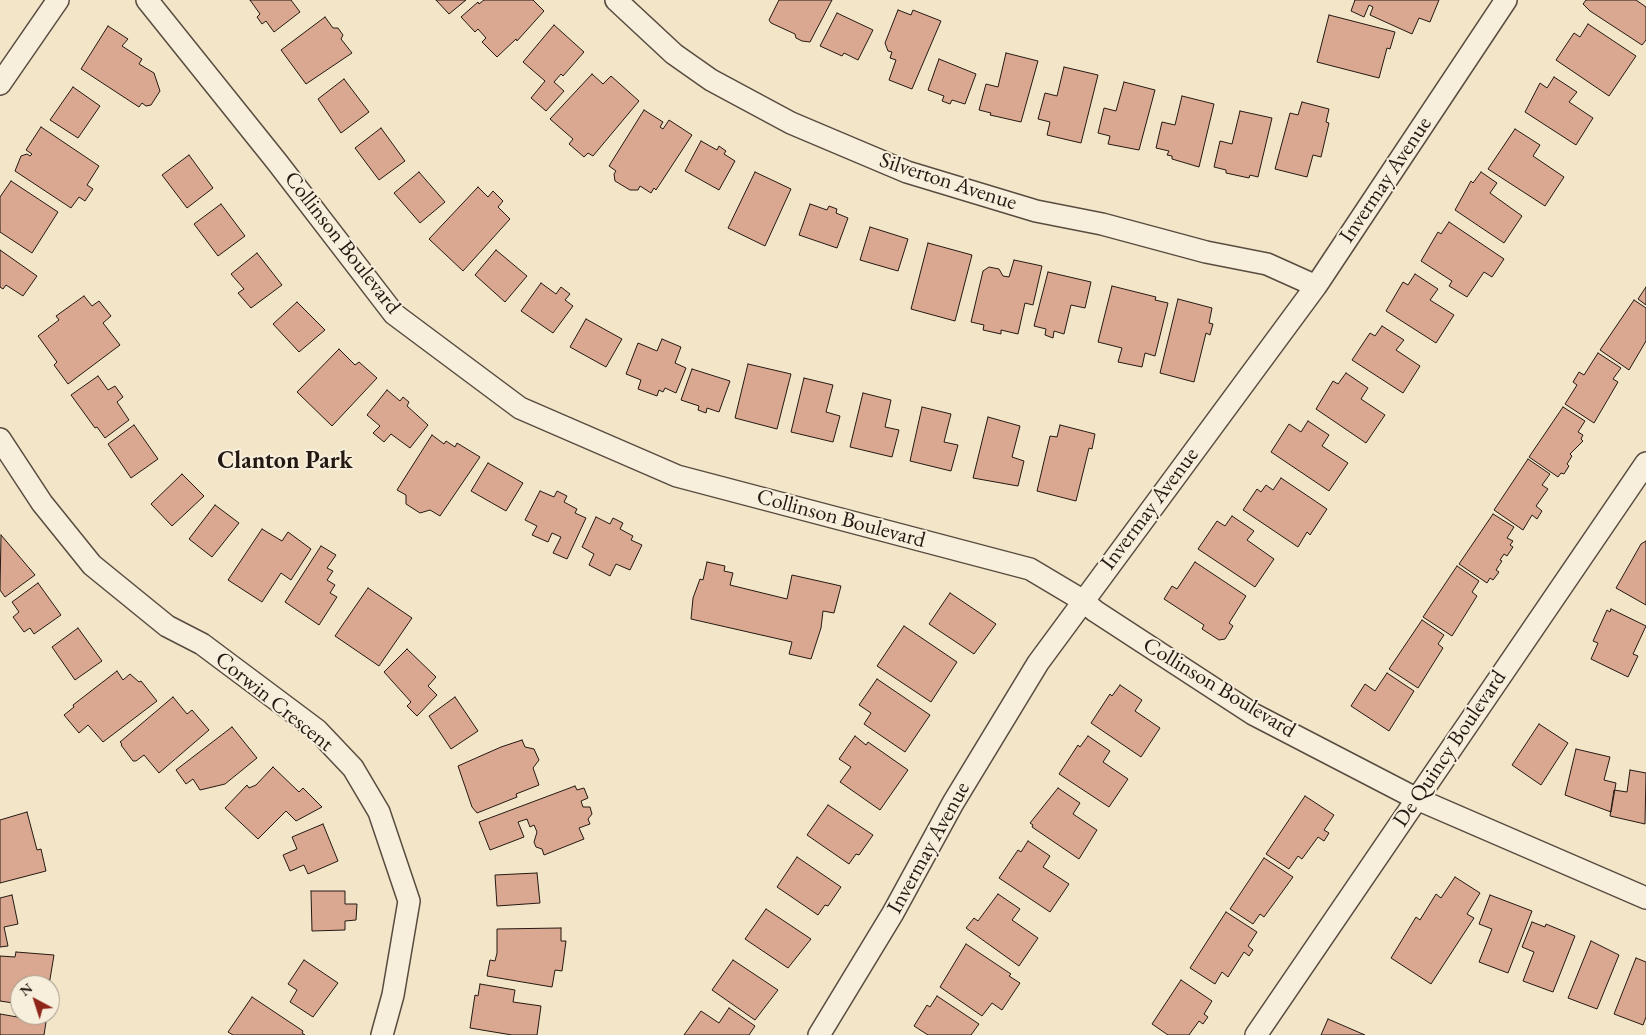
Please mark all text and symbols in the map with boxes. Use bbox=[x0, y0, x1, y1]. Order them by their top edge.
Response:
street label: Invermay Avenue bbox=[1334, 112, 1438, 248]
street label: Silverton Avenue bbox=[876, 147, 1020, 217]
street label: Collinson Boulevard bbox=[278, 166, 406, 320]
street label: Invermay Avenue bbox=[1095, 443, 1205, 575]
district label: Clanton Park bbox=[217, 447, 353, 475]
street label: Collinson Boulevard bbox=[754, 484, 928, 554]
street label: Collinson Boulevard bbox=[1138, 632, 1300, 744]
street label: Corwin Crescent bbox=[210, 646, 338, 758]
street label: De Quincy Boulevard bbox=[1388, 666, 1512, 832]
street label: Invermay Avenue bbox=[882, 778, 976, 918]
north arrow bbox=[10, 975, 60, 1025]
text: N bbox=[16, 979, 36, 1000]

